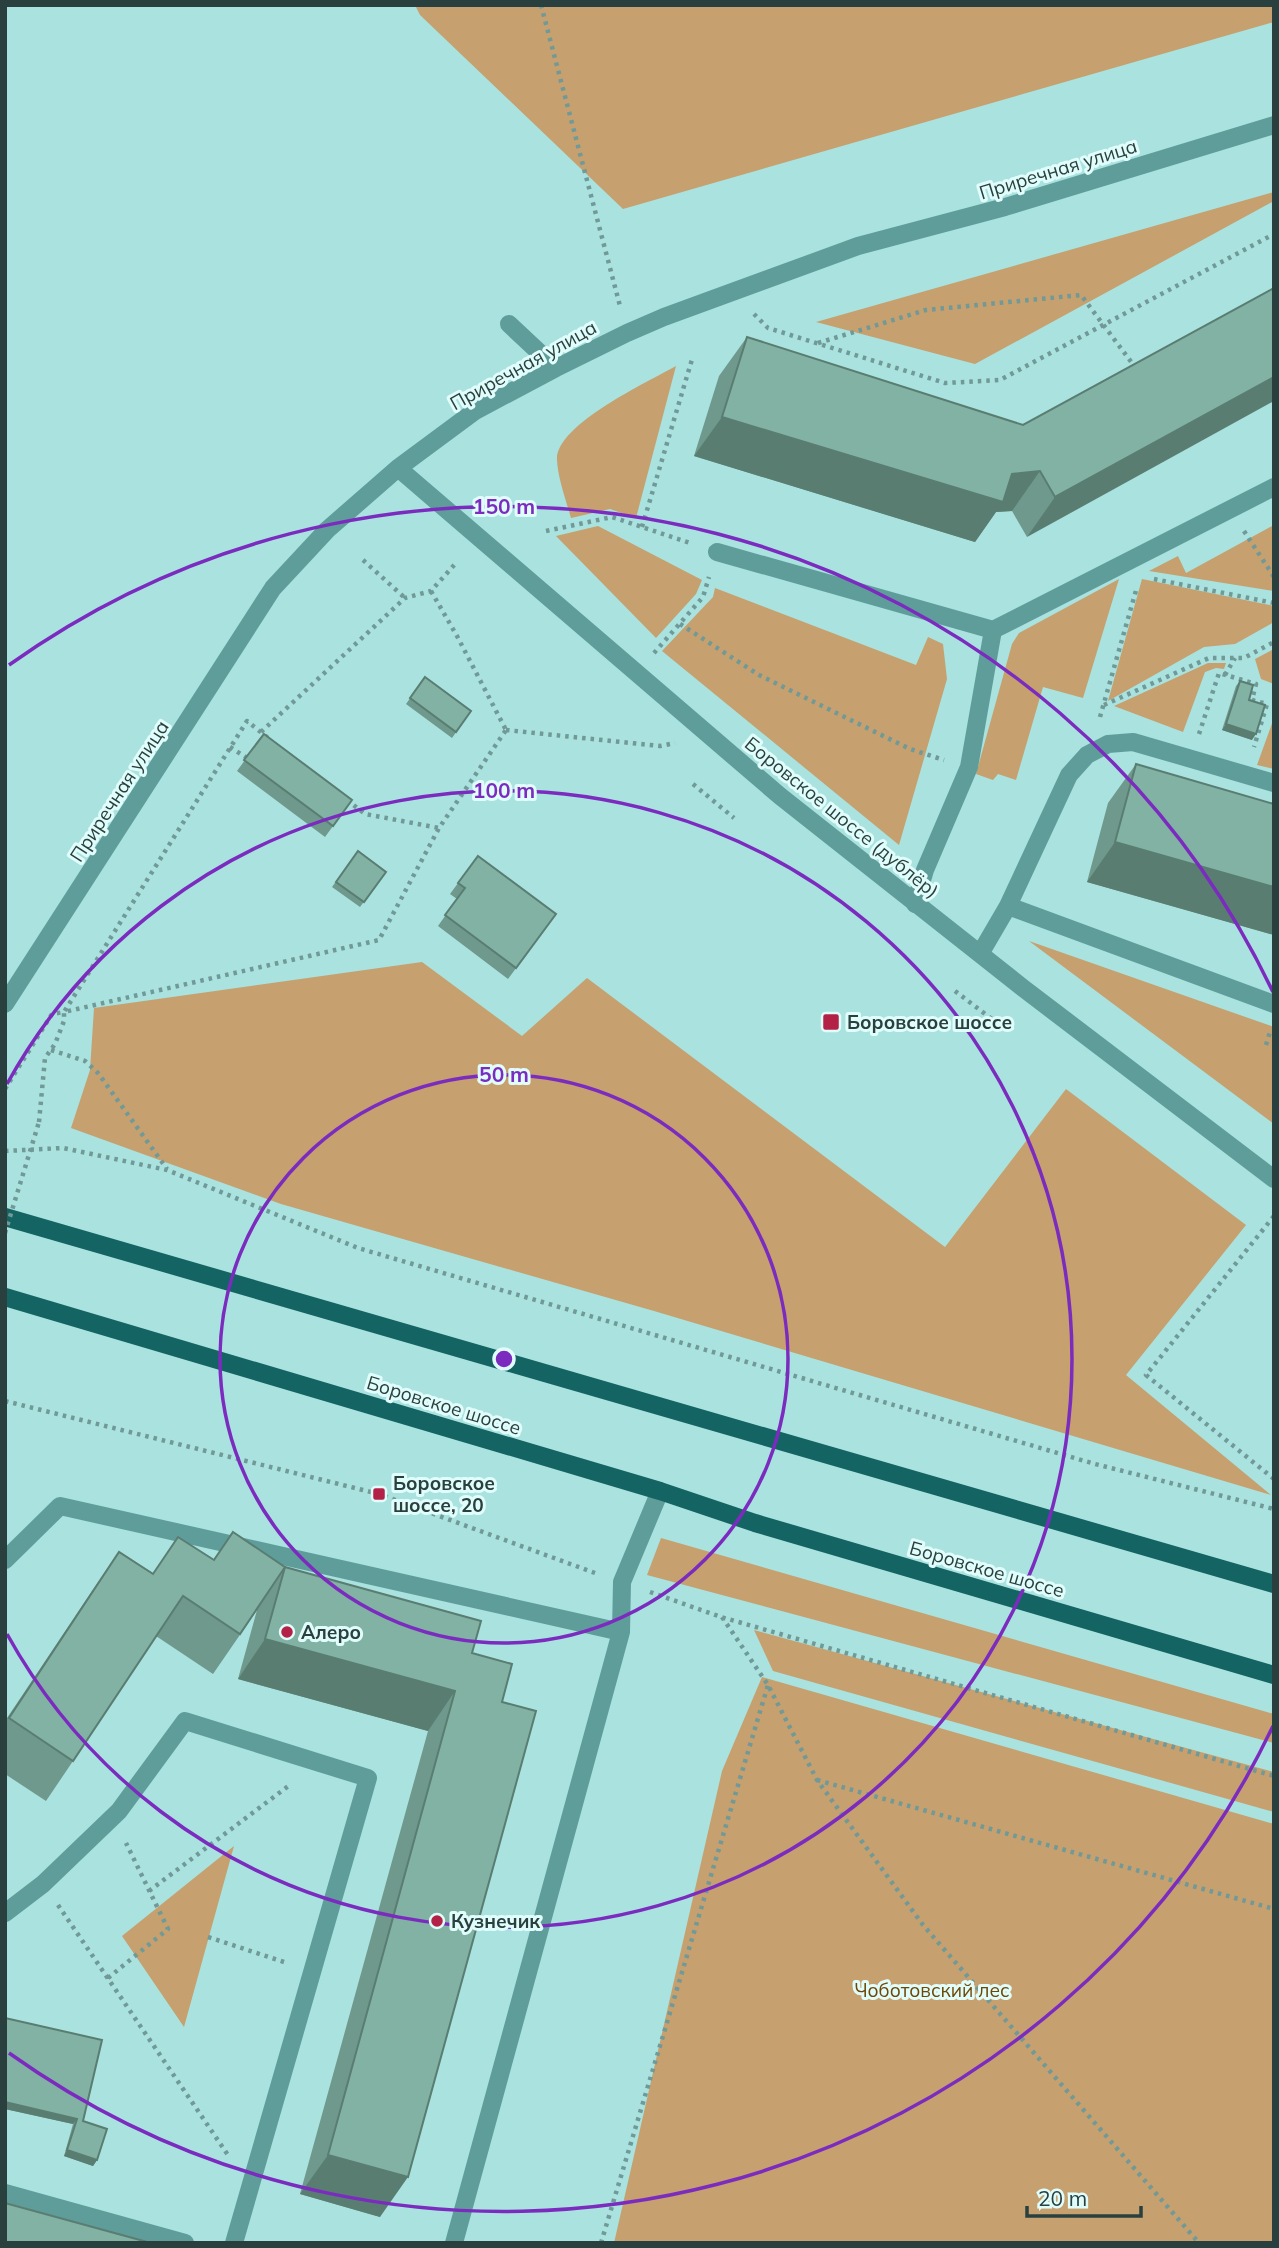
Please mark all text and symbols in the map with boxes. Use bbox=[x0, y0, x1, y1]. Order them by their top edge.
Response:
street label: Приречная улица bbox=[976, 134, 1140, 204]
street label: Приречная улица bbox=[445, 315, 601, 415]
text: 150 m bbox=[473, 493, 535, 519]
street label: Приречная улица bbox=[64, 716, 174, 866]
street label: Боровское шоссе (дублёр) bbox=[740, 731, 944, 903]
text: 100 m bbox=[473, 777, 535, 803]
place label: Боровское шоссе bbox=[847, 1010, 1012, 1034]
marker: Боровское шоссе bbox=[821, 1012, 841, 1032]
text: 50 m bbox=[479, 1061, 529, 1087]
centre of rings bbox=[492, 1347, 516, 1371]
street label: Боровское шоссе bbox=[364, 1370, 524, 1440]
place label: Боровское шоссе, 20 bbox=[393, 1471, 495, 1517]
marker: Боровское шоссе, 20 bbox=[371, 1486, 387, 1502]
street label: Боровское шоссе bbox=[907, 1535, 1067, 1603]
place label: Алеро bbox=[301, 1620, 361, 1644]
marker: Алеро bbox=[279, 1624, 295, 1640]
place label: Кузнечик bbox=[451, 1909, 540, 1933]
marker: Кузнечик bbox=[429, 1913, 445, 1929]
park label: Чоботовский лес bbox=[854, 1978, 1010, 2002]
scale bar bbox=[1027, 2174, 1141, 2218]
text: 20 m bbox=[1038, 2185, 1087, 2211]

